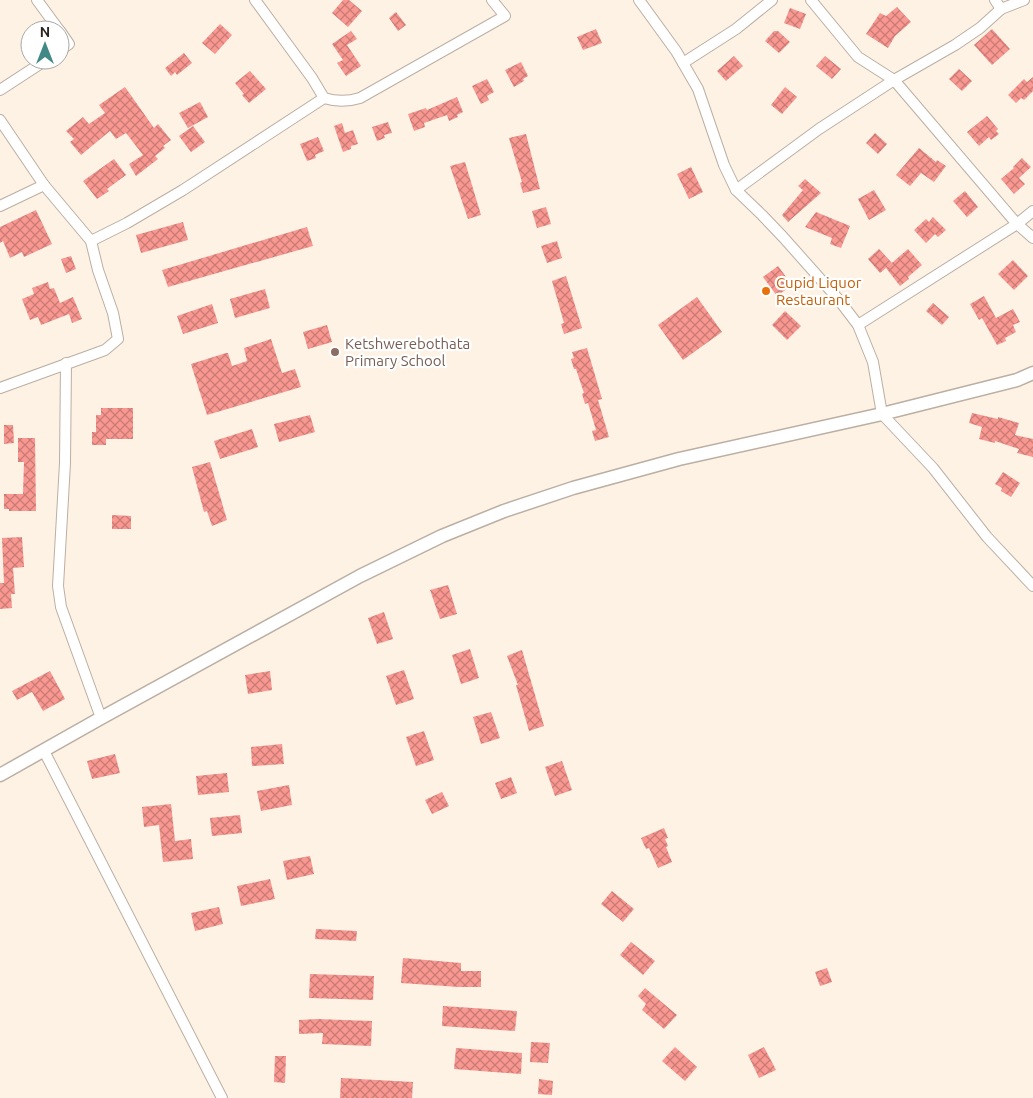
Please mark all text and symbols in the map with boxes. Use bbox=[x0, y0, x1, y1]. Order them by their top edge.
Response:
north arrow bbox=[20, 20, 70, 70]
text: N bbox=[40, 24, 50, 40]
place label: Cupid Liquor Restaurant bbox=[776, 274, 862, 308]
marker: Cupid Liquor Restaurant bbox=[760, 285, 772, 297]
place label: Ketshwerebothata Primary School bbox=[345, 335, 470, 369]
marker: Ketshwerebothata Primary School bbox=[329, 346, 341, 358]

